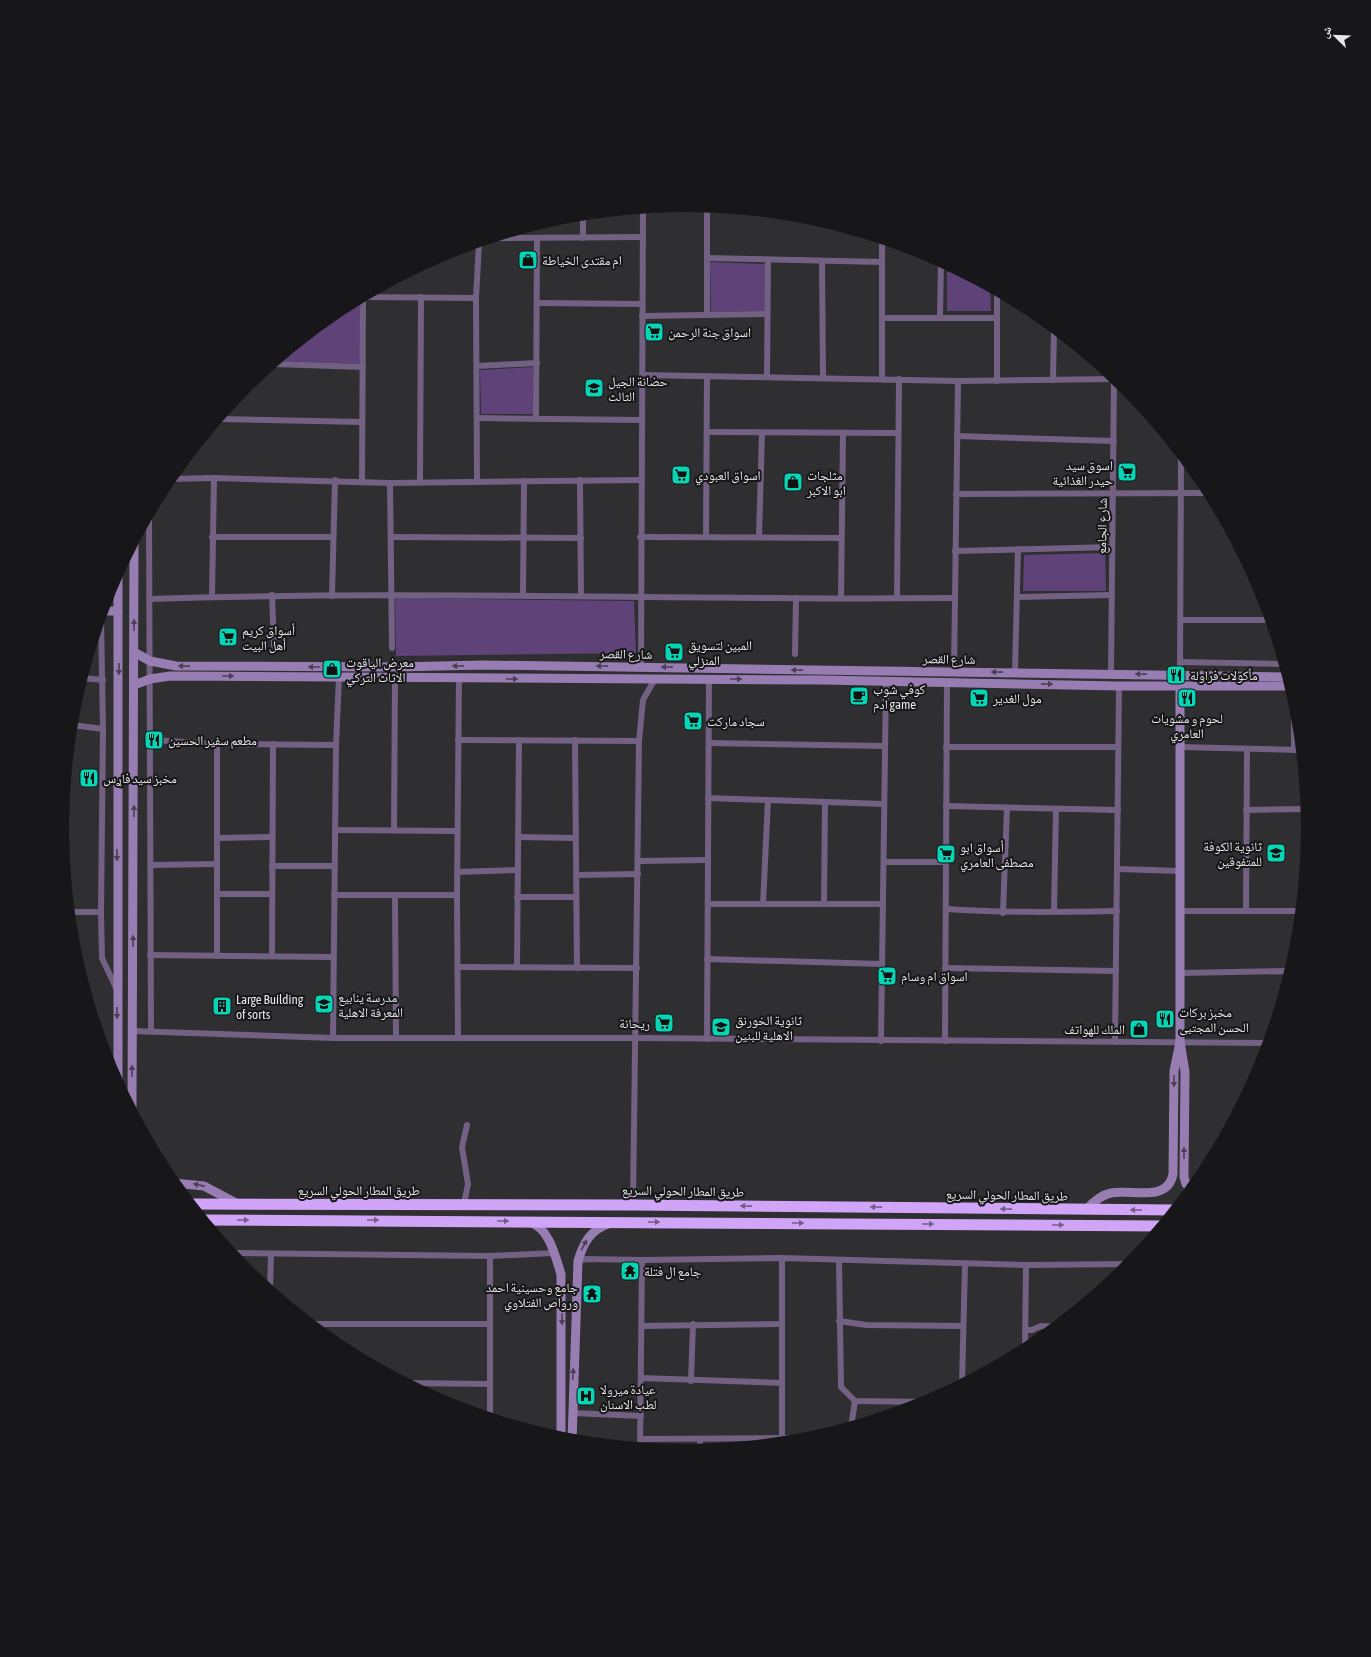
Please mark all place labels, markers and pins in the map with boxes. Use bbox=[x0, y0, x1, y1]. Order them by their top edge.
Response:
shop icon: ام مقتدى الخياطة bbox=[517, 249, 539, 271]
place label: ام مقتدى الخياطة bbox=[542, 253, 622, 269]
supermarket icon: اسواق جنة الرحمن bbox=[643, 321, 665, 343]
place label: اسواق جنة الرحمن bbox=[668, 325, 751, 341]
place label: حضانة الجيل الثالث bbox=[608, 374, 668, 404]
school or university icon: حضانة الجيل الثالث bbox=[583, 377, 605, 399]
place label: اسوق سيد حيدر الغذائية bbox=[1052, 458, 1113, 489]
supermarket icon: اسوق سيد حيدر الغذائية bbox=[1116, 461, 1138, 483]
supermarket icon: اسواق العبودي bbox=[670, 464, 692, 486]
place label: اسواق العبودي bbox=[695, 468, 761, 486]
place label: مثلجات ابو الاكبر bbox=[806, 468, 846, 499]
shop icon: مثلجات ابو الاكبر bbox=[782, 471, 804, 493]
place label: أسواق كريم أهل البيت bbox=[242, 623, 295, 654]
supermarket icon: أسواق كريم أهل البيت bbox=[217, 626, 239, 648]
place label: المبين لتسويق المنزلي bbox=[688, 638, 752, 671]
supermarket icon: المبين لتسويق المنزلي bbox=[663, 641, 685, 663]
place label: معرض الياقوت الاثاث التركي bbox=[346, 655, 414, 688]
shop icon: معرض الياقوت الاثاث التركي bbox=[321, 658, 343, 680]
restaurant icon: مأكولات فراولة bbox=[1165, 664, 1187, 686]
place label: مأكولات فراولة bbox=[1190, 668, 1258, 684]
place label: كوفي شوب ادم game bbox=[873, 682, 926, 713]
cafe icon: كوفي شوب ادم game bbox=[848, 685, 870, 707]
supermarket icon: مول الغدير bbox=[968, 687, 990, 709]
restaurant icon: لحوم و مشويات العامري bbox=[1176, 687, 1198, 709]
place label: مول الغدير bbox=[992, 691, 1042, 707]
supermarket icon: سجاد ماركت bbox=[682, 710, 704, 732]
place label: لحوم و مشويات العامري bbox=[1151, 711, 1223, 744]
place label: سجاد ماركت bbox=[707, 714, 765, 730]
restaurant icon: مطعم سفير الحسين bbox=[143, 729, 165, 751]
place label: مطعم سفير الحسين bbox=[168, 733, 257, 749]
restaurant icon: مخبز سيد فاࢪس bbox=[78, 767, 100, 789]
place label: مخبز سيد فاࢪس bbox=[103, 771, 177, 787]
place label: ثانوية الكوفة للمتفوقين bbox=[1203, 839, 1262, 870]
place label: أسواق ابو مصطفى العامري bbox=[960, 840, 1034, 873]
school or university icon: ثانوية الكوفة للمتفوقين bbox=[1265, 842, 1287, 864]
supermarket icon: أسواق ابو مصطفى العامري bbox=[935, 843, 957, 865]
supermarket icon: اسواق ام وسام bbox=[876, 965, 898, 987]
place label: اسواق ام وسام bbox=[901, 969, 968, 985]
place label: مدرسة ينابيع المعرفة الاهلية bbox=[338, 990, 403, 1021]
place label: Large Building of sorts bbox=[236, 992, 304, 1022]
school or university icon: مدرسة ينابيع المعرفة الاهلية bbox=[313, 993, 335, 1015]
building icon: Large Building of sorts bbox=[211, 995, 233, 1017]
place label: مخبز بركات الحسن المجتبى bbox=[1179, 1005, 1249, 1036]
restaurant icon: مخبز بركات الحسن المجتبى bbox=[1154, 1008, 1176, 1030]
supermarket icon: ريحانة bbox=[653, 1012, 675, 1034]
place label: ثانوية الخورنق الاهلية للبنين bbox=[735, 1013, 802, 1044]
place label: ريحانة bbox=[619, 1016, 650, 1032]
school or university icon: ثانوية الخورنق الاهلية للبنين bbox=[710, 1016, 732, 1038]
shop icon: الملك للهواتف bbox=[1128, 1018, 1150, 1040]
place label: الملك للهواتف bbox=[1064, 1022, 1125, 1038]
temple icon: جامع ال فتلة bbox=[619, 1260, 641, 1282]
place label: جامع ال فتلة bbox=[644, 1264, 701, 1281]
place label: جامع وحسينية احمد ورواص الفتلاوي bbox=[486, 1280, 578, 1313]
temple icon: جامع وحسينية احمد ورواص الفتلاوي bbox=[581, 1283, 603, 1305]
place label: عيادة ميرولا لطب الاسنان bbox=[600, 1382, 656, 1413]
hospital icon: عيادة ميرولا لطب الاسنان bbox=[575, 1385, 597, 1407]

